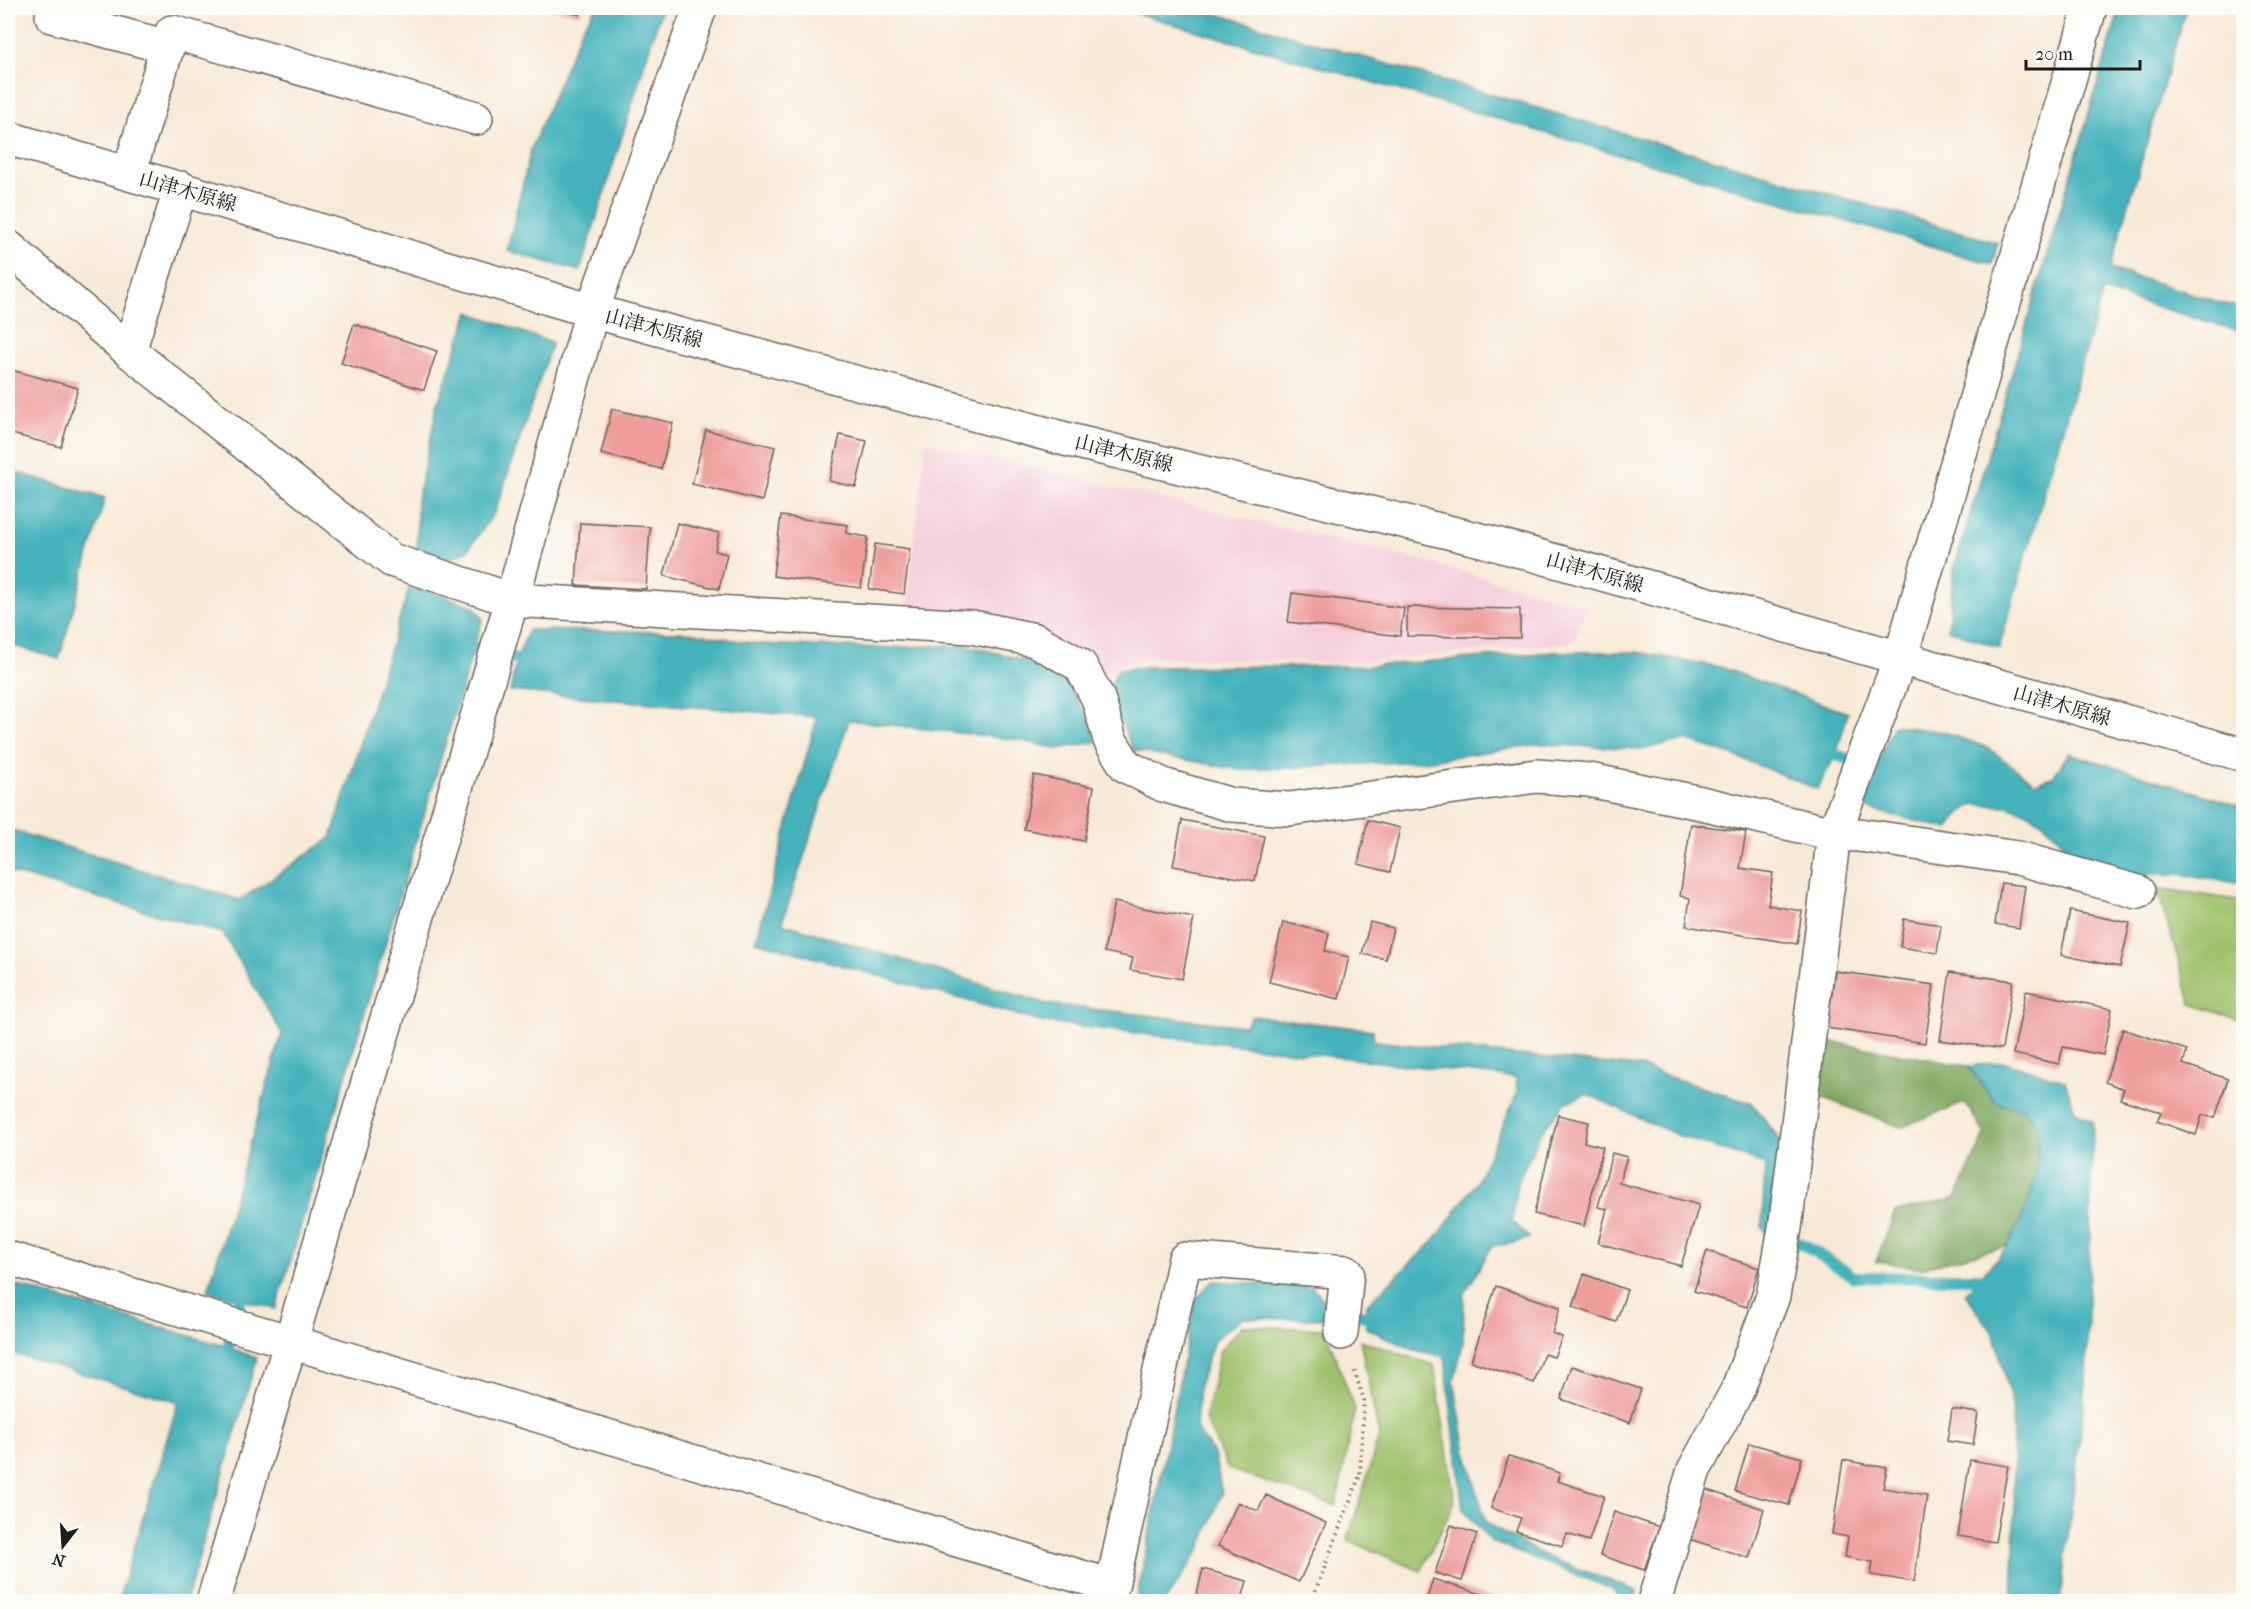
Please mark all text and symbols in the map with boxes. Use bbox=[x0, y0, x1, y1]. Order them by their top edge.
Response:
scale bar bbox=[2026, 33, 2140, 71]
text: 20 m bbox=[2035, 44, 2073, 65]
street label: 山津木原線 bbox=[137, 167, 239, 216]
street label: 山津木原線 bbox=[603, 304, 705, 353]
street label: 山津木原線 bbox=[1073, 430, 1175, 477]
street label: 山津木原線 bbox=[1544, 548, 1646, 597]
street label: 山津木原線 bbox=[2011, 681, 2113, 730]
north arrow bbox=[33, 1516, 93, 1576]
text: N bbox=[49, 1549, 67, 1571]

